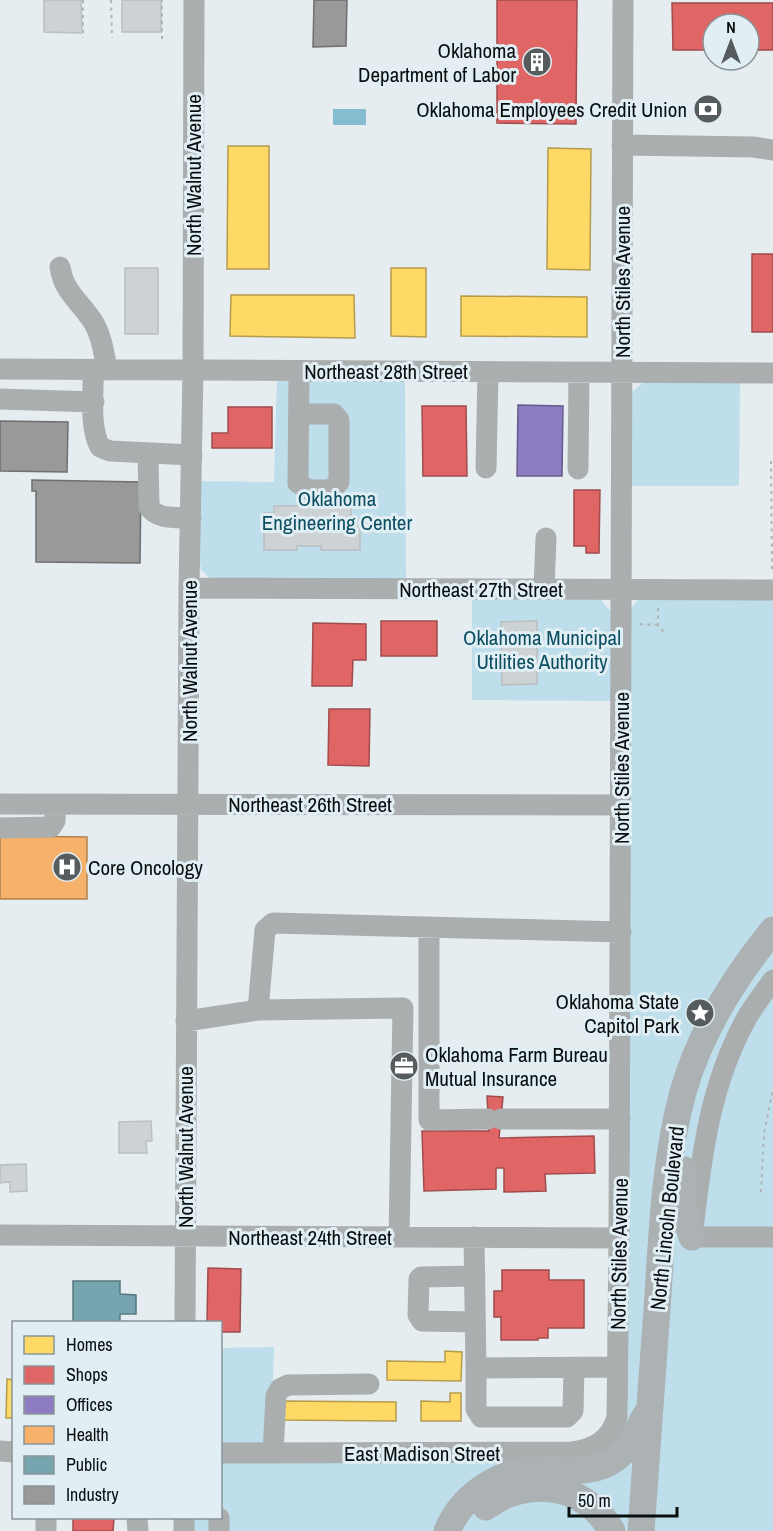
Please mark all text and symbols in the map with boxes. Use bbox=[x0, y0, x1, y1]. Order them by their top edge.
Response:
north arrow bbox=[701, 12, 761, 72]
text: N bbox=[726, 16, 736, 38]
place label: Oklahoma Department of Labor bbox=[358, 36, 516, 89]
building icon: Oklahoma Department of Labor bbox=[521, 46, 553, 78]
bank icon: Oklahoma Employees Credit Union bbox=[692, 93, 724, 125]
street label: North Walnut Avenue bbox=[179, 94, 208, 256]
place label: Oklahoma Employees Credit Union bbox=[416, 95, 687, 124]
street label: North Stiles Avenue bbox=[608, 206, 637, 358]
street label: Northeast 28th Street bbox=[304, 357, 468, 386]
park label: Oklahoma Engineering Center bbox=[262, 484, 412, 537]
street label: Northeast 27th Street bbox=[399, 575, 563, 604]
street label: North Walnut Avenue bbox=[175, 580, 204, 742]
park label: Oklahoma Municipal Utilities Authority bbox=[463, 623, 621, 676]
street label: North Stiles Avenue bbox=[607, 692, 636, 844]
street label: Northeast 26th Street bbox=[228, 790, 392, 819]
hospital icon: Core Oncology bbox=[51, 851, 83, 883]
place label: Core Oncology bbox=[88, 853, 203, 882]
place label: Oklahoma State Capitol Park bbox=[556, 987, 679, 1040]
place icon: Oklahoma State Capitol Park bbox=[684, 997, 716, 1029]
place label: Oklahoma Farm Bureau Mutual Insurance bbox=[425, 1040, 608, 1093]
office icon: Oklahoma Farm Bureau Mutual Insurance bbox=[388, 1050, 420, 1082]
street label: North Walnut Avenue bbox=[171, 1066, 200, 1228]
street label: North Lincoln Boulevard bbox=[643, 1125, 691, 1311]
street label: North Stiles Avenue bbox=[603, 1178, 635, 1330]
street label: Northeast 24th Street bbox=[228, 1223, 392, 1252]
legend bbox=[12, 1321, 222, 1519]
text: Homes bbox=[66, 1332, 113, 1357]
text: Shops bbox=[66, 1362, 108, 1387]
text: Offices bbox=[66, 1392, 113, 1417]
text: Health bbox=[66, 1422, 109, 1447]
street label: East Madison Street bbox=[344, 1439, 500, 1468]
text: Public bbox=[66, 1452, 107, 1477]
scale bar bbox=[569, 1480, 677, 1518]
text: Industry bbox=[66, 1482, 119, 1507]
text: 50 m bbox=[578, 1488, 611, 1513]

